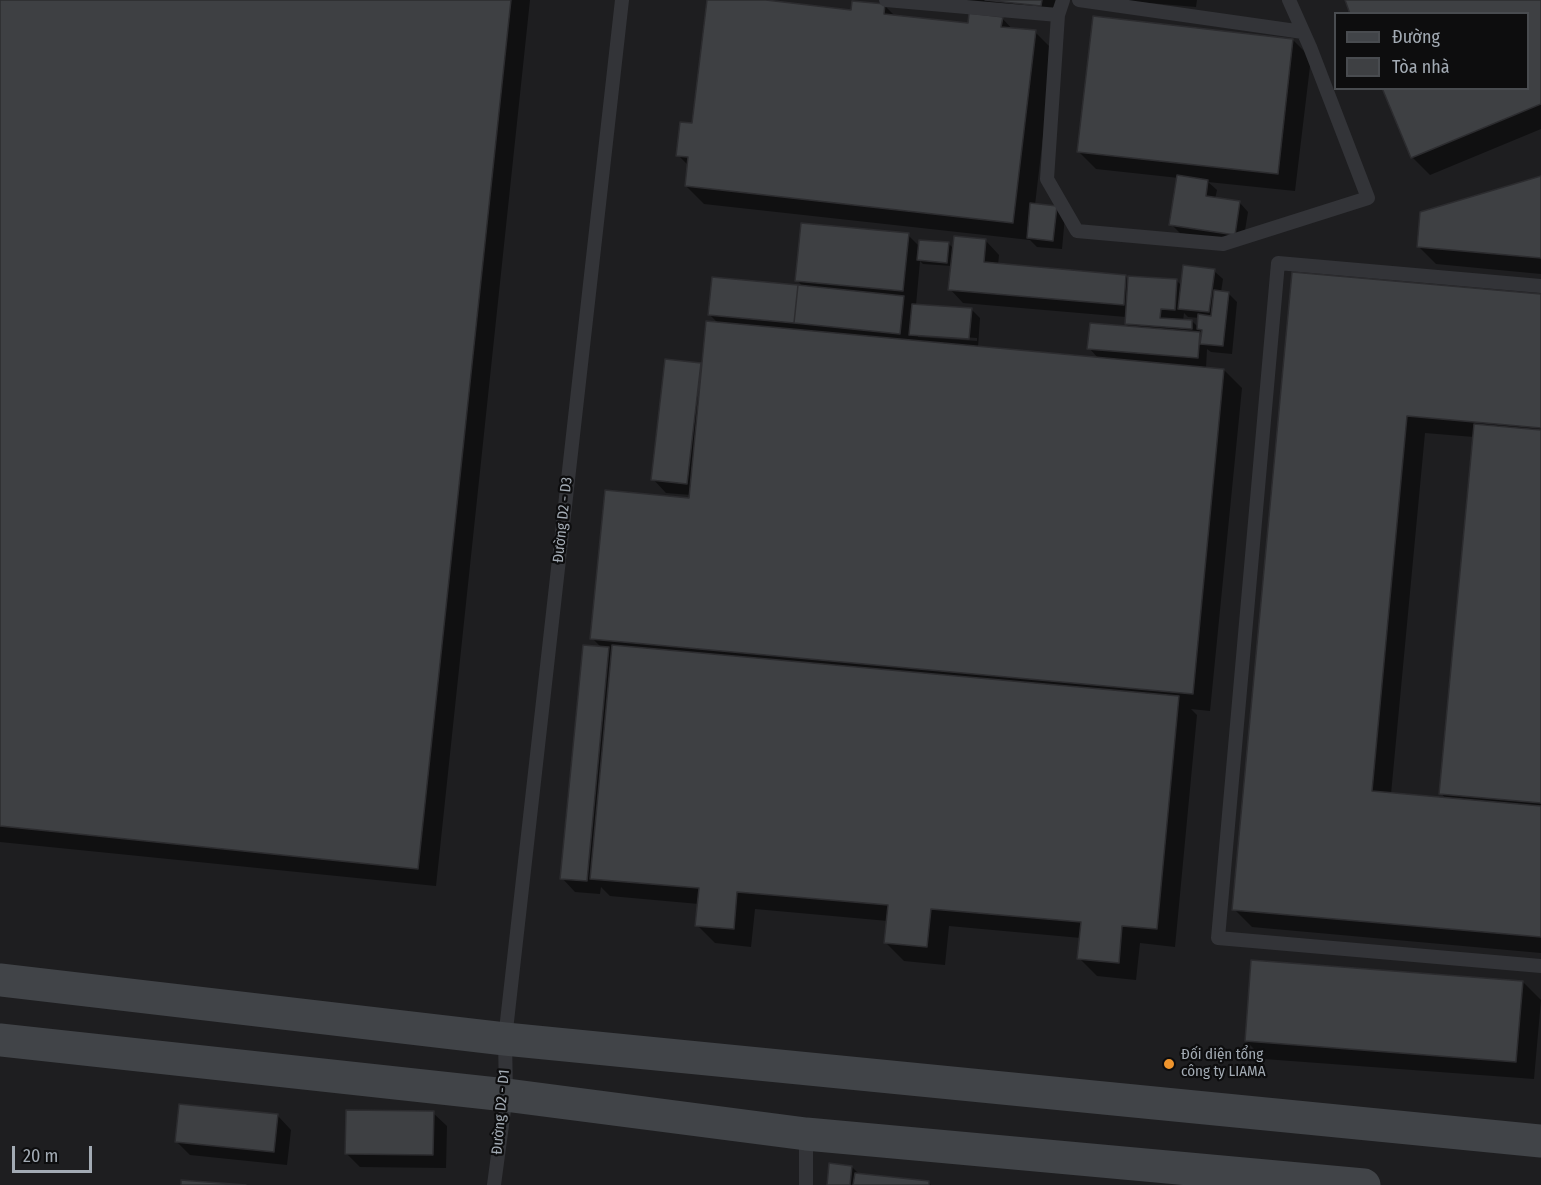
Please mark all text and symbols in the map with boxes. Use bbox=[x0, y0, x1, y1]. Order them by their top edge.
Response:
legend bbox=[1334, 12, 1529, 90]
text: Đường bbox=[1392, 26, 1440, 48]
text: Tòa nhà bbox=[1392, 56, 1450, 78]
street label: Đường D2 - D3 bbox=[550, 476, 576, 564]
place label: Đối diện tổng công ty LIAMA bbox=[1181, 1046, 1266, 1081]
marker: Đối diện tổng công ty LIAMA bbox=[1162, 1057, 1176, 1071]
street label: Đường D2 - D1 bbox=[488, 1069, 514, 1155]
scale bar bbox=[15, 1134, 94, 1172]
text: 20 m bbox=[23, 1145, 58, 1167]

